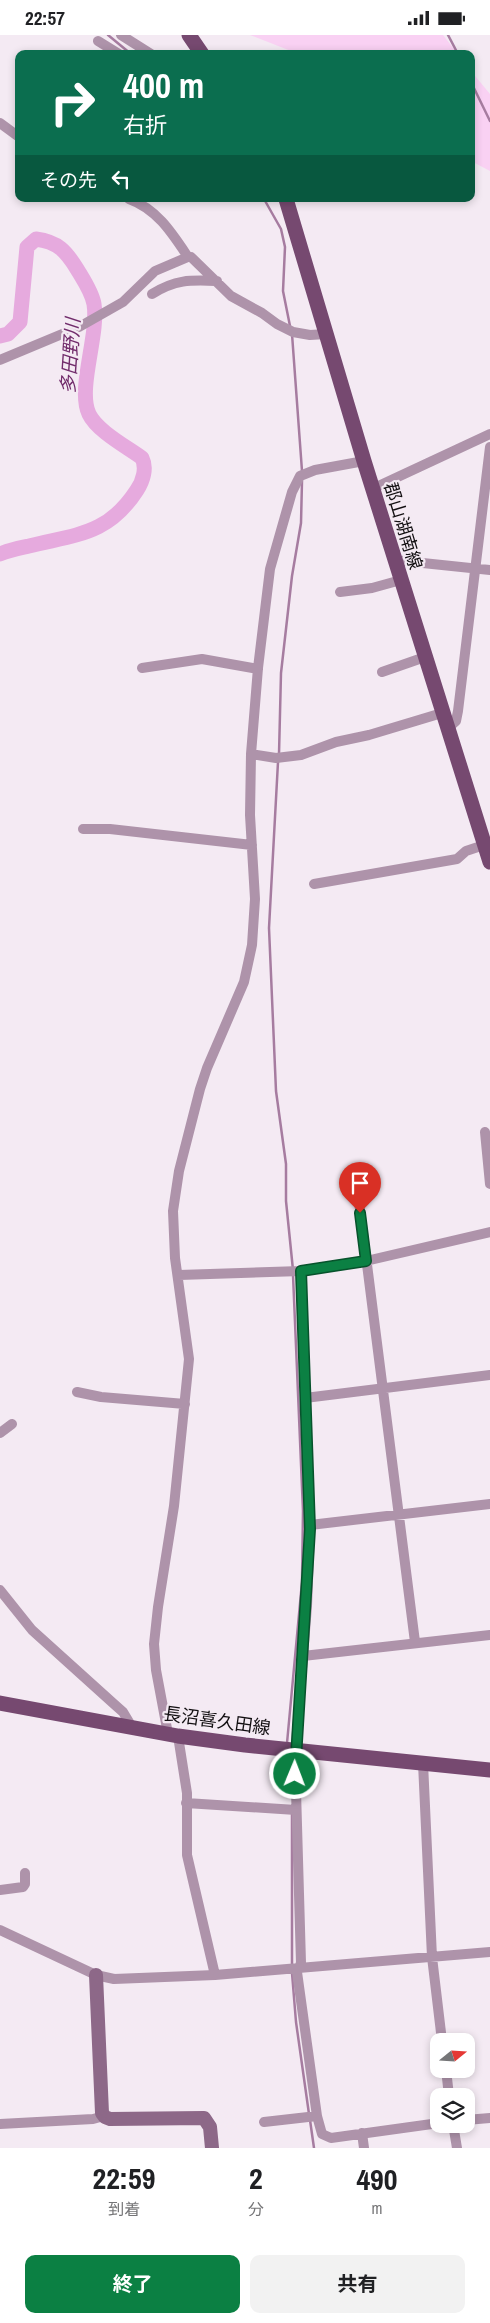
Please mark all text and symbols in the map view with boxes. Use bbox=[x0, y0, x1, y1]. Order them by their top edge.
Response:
text: 22:57 bbox=[25, 5, 65, 31]
text: 400 m bbox=[123, 62, 204, 109]
icon: right bbox=[40, 70, 105, 135]
text: 右折 bbox=[123, 110, 167, 140]
icon: left bbox=[107, 165, 135, 193]
text: その先 bbox=[40, 167, 97, 193]
water label: 多田野川 bbox=[54, 315, 86, 395]
street label: 郡山湖南線 bbox=[378, 479, 429, 573]
pin bbox=[339, 1162, 381, 1213]
icon: arrive bbox=[346, 1169, 374, 1197]
street label: 長沼喜久田線 bbox=[162, 1701, 272, 1740]
position arrow bbox=[268, 1747, 320, 1799]
north arrow bbox=[430, 2033, 475, 2077]
map controls bbox=[430, 2033, 475, 2133]
button: layers bbox=[430, 2088, 475, 2133]
text: 22:59 bbox=[93, 2158, 155, 2198]
text: 2 bbox=[249, 2158, 263, 2198]
text: 490 bbox=[356, 2159, 397, 2199]
text: m bbox=[371, 2197, 382, 2219]
text: 到着 bbox=[108, 2198, 140, 2220]
text: 分 bbox=[248, 2198, 264, 2220]
button: 終了 bbox=[25, 2255, 240, 2313]
button: 共有 bbox=[250, 2255, 465, 2313]

